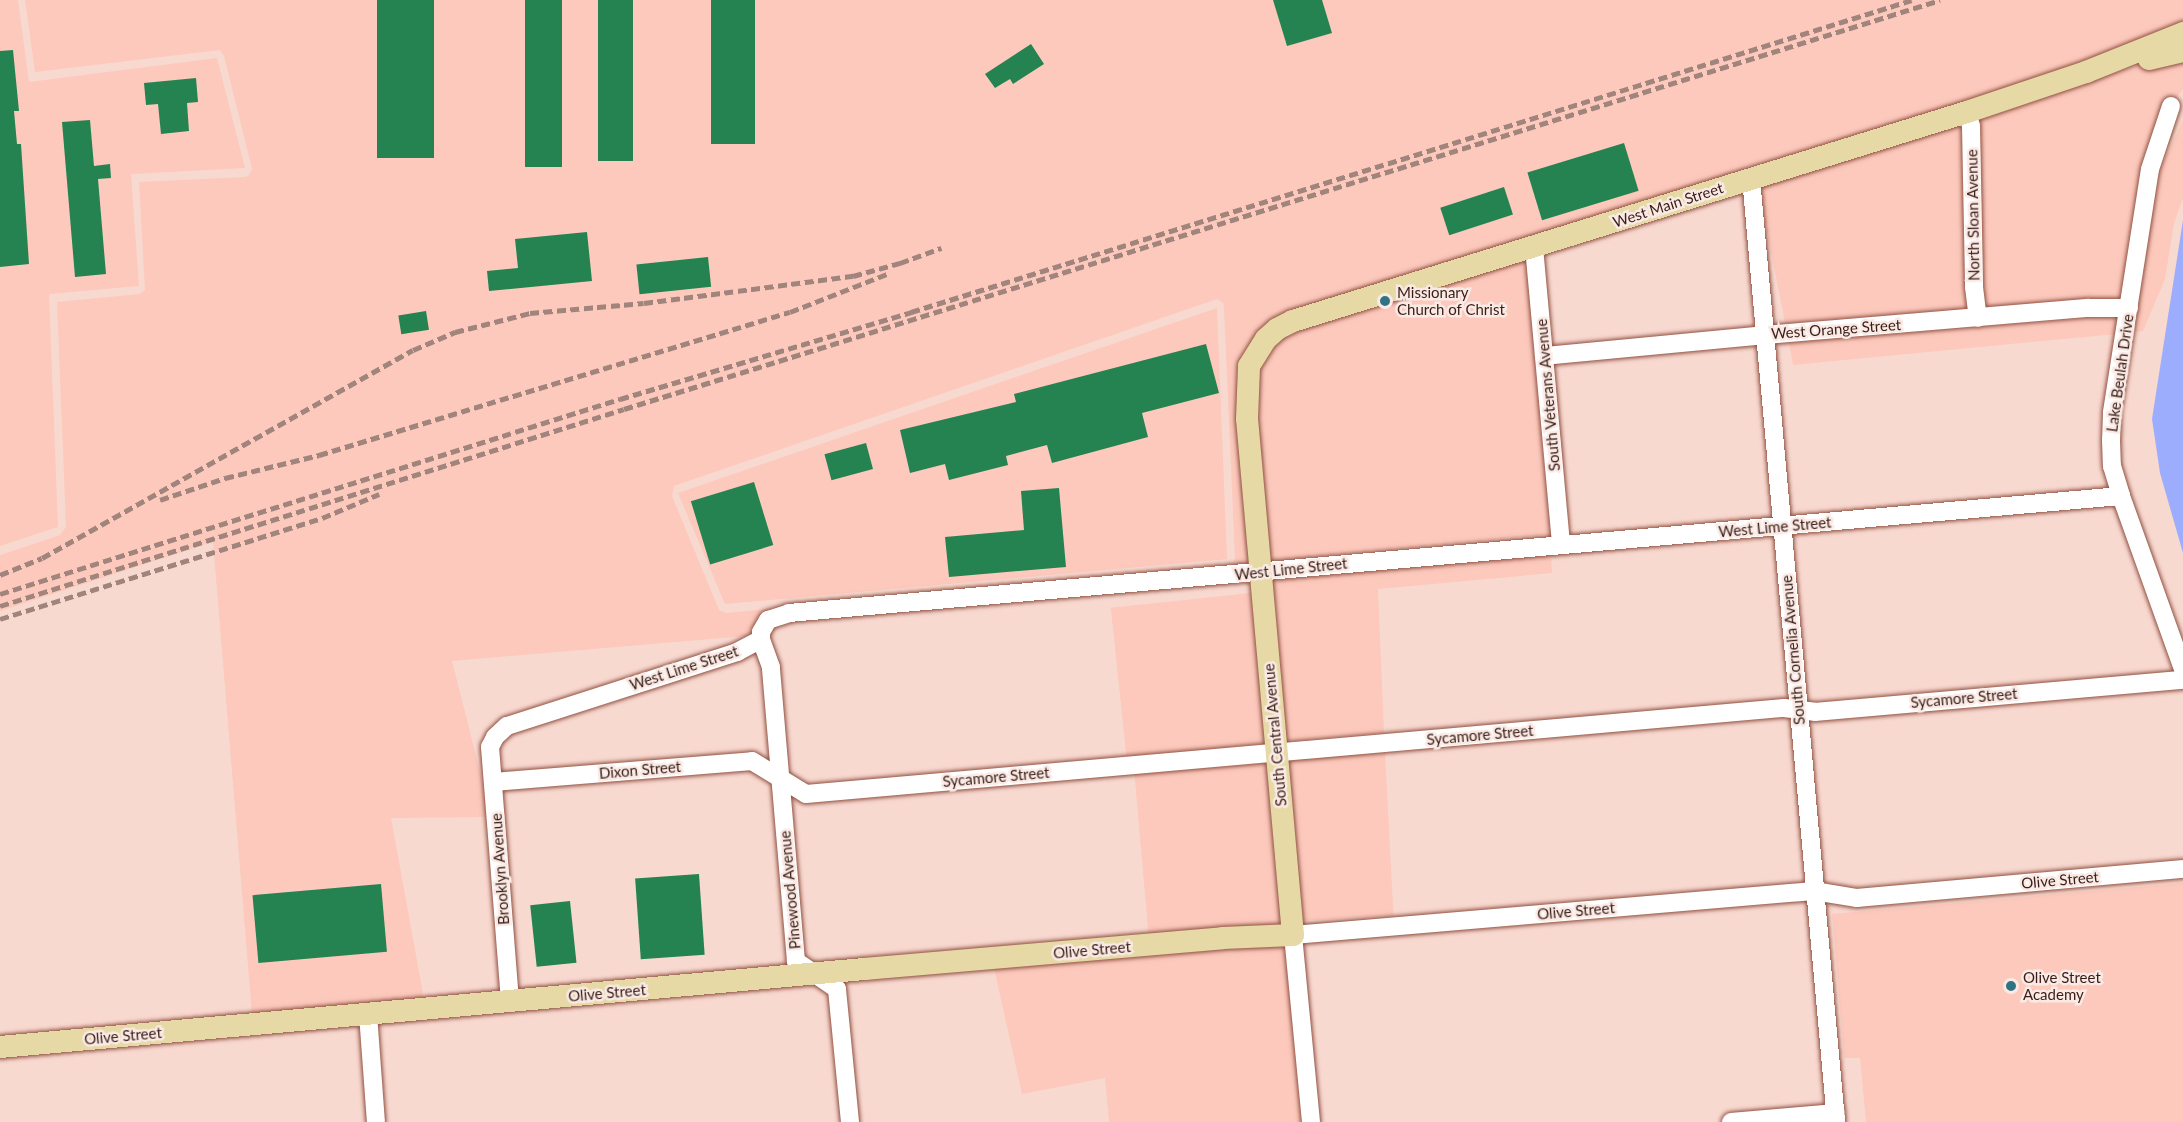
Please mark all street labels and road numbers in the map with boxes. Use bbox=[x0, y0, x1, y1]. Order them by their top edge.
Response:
street label: North Sloan Avenue bbox=[1963, 149, 1983, 281]
street label: West Main Street bbox=[1611, 179, 1725, 231]
street label: Lake Beulah Drive bbox=[2103, 313, 2137, 433]
street label: West Orange Street bbox=[1770, 315, 1902, 343]
street label: South Veterans Avenue bbox=[1532, 318, 1564, 472]
street label: West Lime Street bbox=[1718, 513, 1832, 541]
street label: West Lime Street bbox=[1234, 554, 1348, 584]
street label: South Cornelia Avenue bbox=[1777, 574, 1809, 726]
street label: West Lime Street bbox=[627, 642, 741, 694]
street label: South Central Avenue bbox=[1260, 663, 1290, 807]
street label: Sycamore Street bbox=[1910, 684, 2018, 712]
street label: Sycamore Street bbox=[1426, 721, 1534, 749]
street label: Dixon Street bbox=[598, 757, 682, 783]
street label: Sycamore Street bbox=[942, 763, 1050, 791]
street label: Brooklyn Avenue bbox=[487, 812, 513, 926]
street label: Pinewood Avenue bbox=[776, 830, 804, 950]
street label: Olive Street bbox=[2020, 868, 2100, 892]
street label: Olive Street bbox=[1536, 899, 1616, 923]
street label: Olive Street bbox=[1052, 938, 1132, 962]
street label: Olive Street bbox=[567, 981, 647, 1005]
street label: Olive Street bbox=[83, 1024, 163, 1048]

